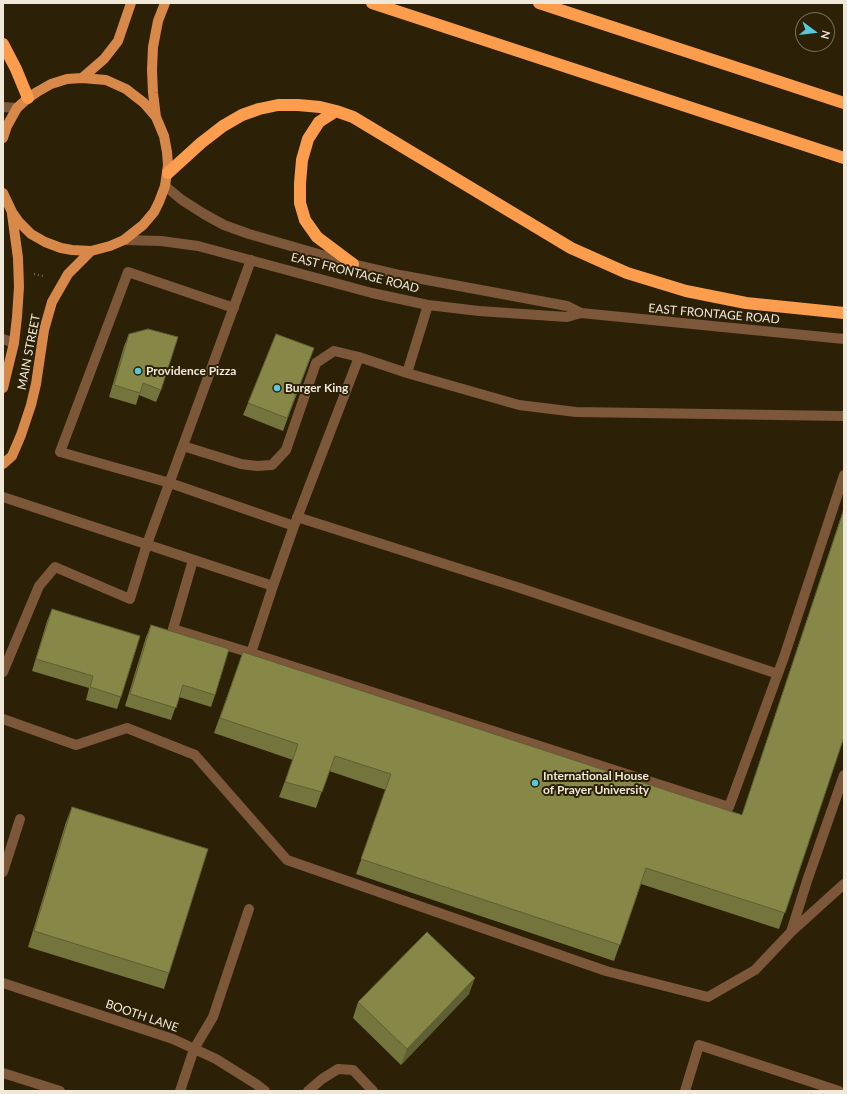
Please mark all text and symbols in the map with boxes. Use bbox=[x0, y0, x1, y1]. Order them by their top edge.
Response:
north arrow bbox=[795, 12, 835, 52]
text: N bbox=[819, 29, 833, 41]
street label: EAST FRONTAGE ROAD bbox=[289, 250, 421, 296]
street label: EAST FRONTAGE ROAD bbox=[648, 301, 780, 327]
street label: MAIN STREET bbox=[15, 313, 43, 391]
place label: Providence Pizza bbox=[146, 364, 236, 378]
marker: Providence Pizza bbox=[133, 366, 143, 376]
place label: Burger King bbox=[285, 381, 348, 395]
marker: Burger King bbox=[272, 383, 282, 393]
place label: International House of Prayer University bbox=[543, 769, 649, 797]
marker: International House of Prayer University bbox=[530, 778, 540, 788]
street label: BOOTH LANE bbox=[104, 997, 180, 1035]

